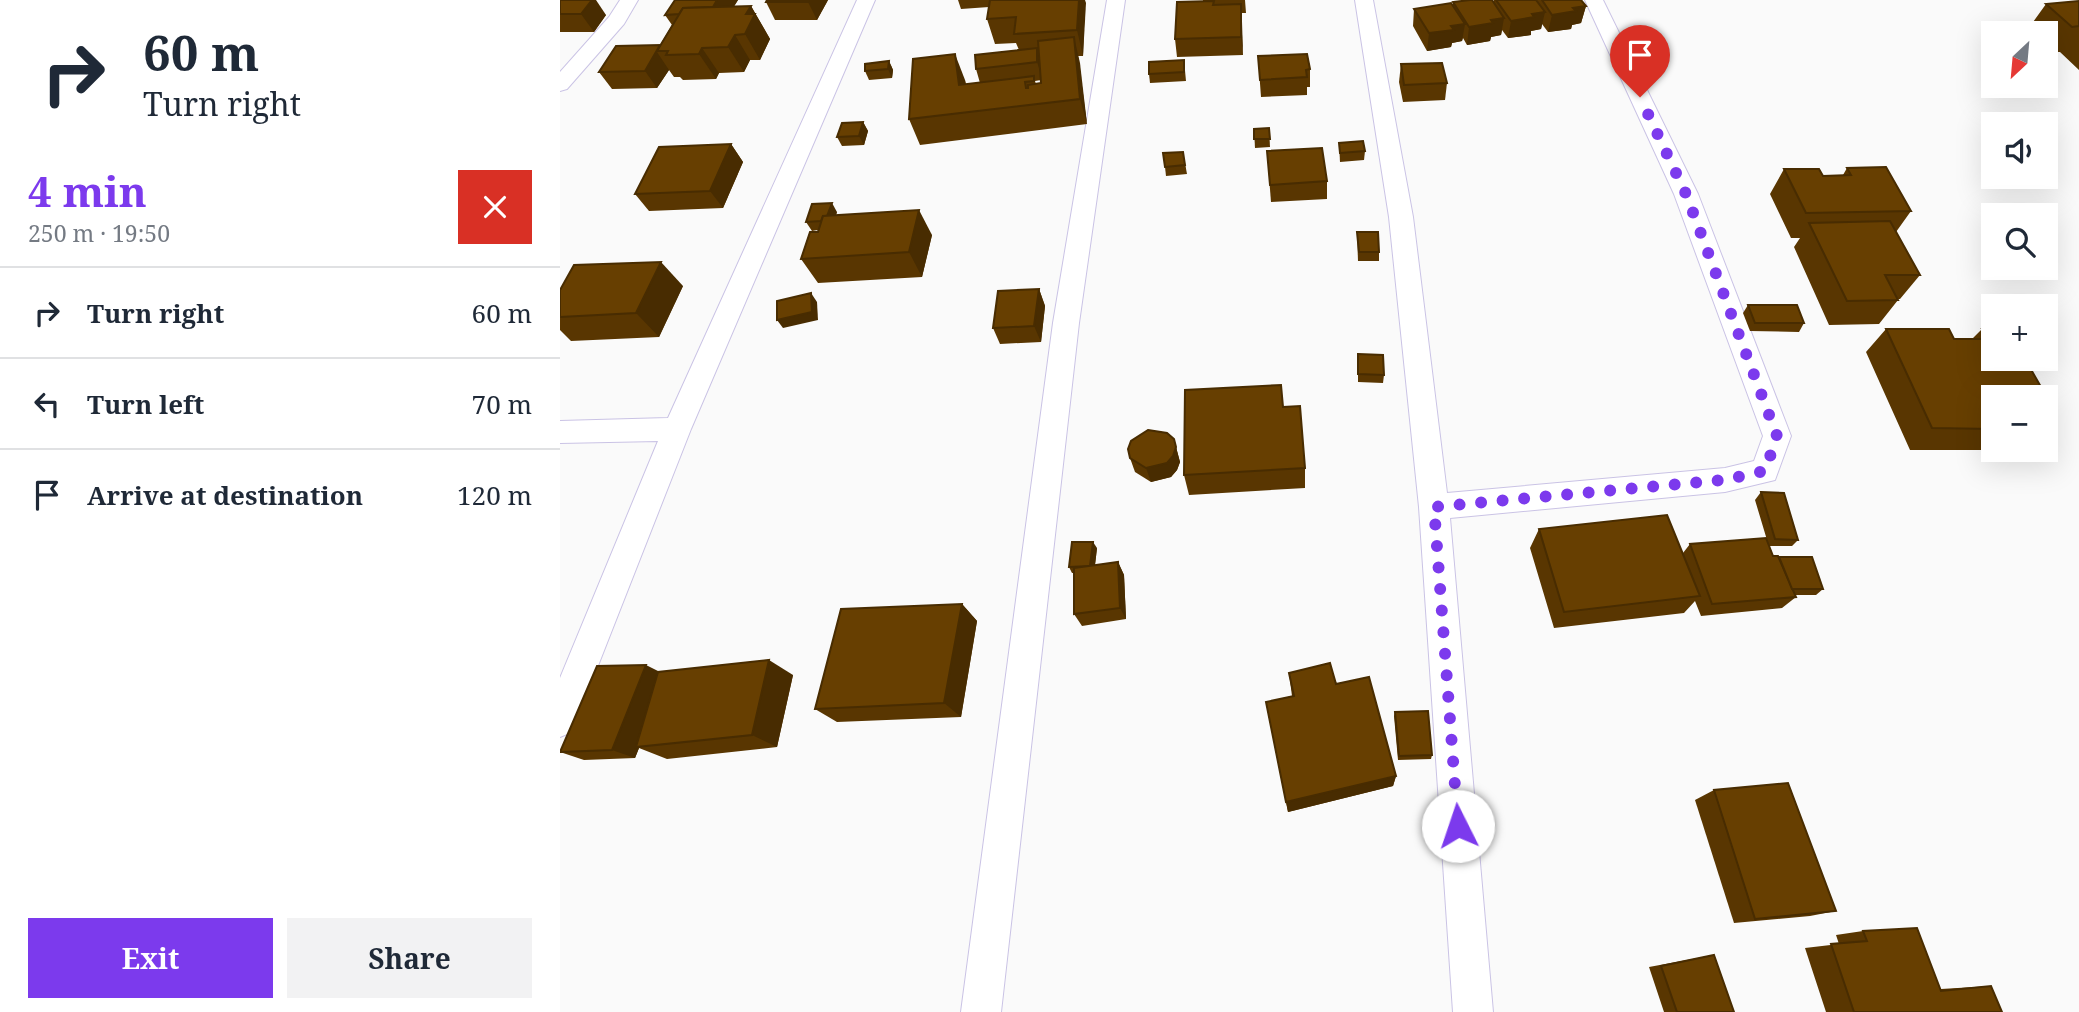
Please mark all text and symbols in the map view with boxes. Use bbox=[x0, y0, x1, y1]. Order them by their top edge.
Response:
text: 60 m bbox=[143, 19, 259, 85]
north arrow bbox=[1981, 21, 2058, 98]
map controls bbox=[1981, 21, 2058, 462]
pin bbox=[1610, 25, 1670, 97]
icon: right bbox=[28, 28, 119, 119]
icon: arrive bbox=[1621, 36, 1659, 74]
text: Turn right bbox=[143, 82, 301, 125]
button: sound bbox=[1981, 112, 2058, 189]
text: 4 min bbox=[28, 162, 147, 219]
button: close bbox=[458, 170, 532, 244]
button: search bbox=[1981, 203, 2058, 280]
text: 250 m · 19:50 bbox=[28, 217, 170, 249]
icon: right bbox=[28, 294, 66, 332]
button: + bbox=[1981, 294, 2058, 371]
text: Turn right bbox=[87, 295, 224, 331]
text: 60 m bbox=[472, 295, 532, 331]
icon: left bbox=[28, 385, 66, 423]
button: − bbox=[1981, 385, 2058, 462]
text: Turn left bbox=[87, 386, 204, 422]
text: 70 m bbox=[472, 386, 532, 422]
icon: arrive bbox=[28, 476, 66, 514]
text: Arrive at destination bbox=[87, 477, 363, 513]
text: 120 m bbox=[457, 477, 532, 513]
position arrow bbox=[1421, 789, 1495, 863]
button: Exit bbox=[28, 918, 273, 998]
button: Share bbox=[287, 918, 532, 998]

